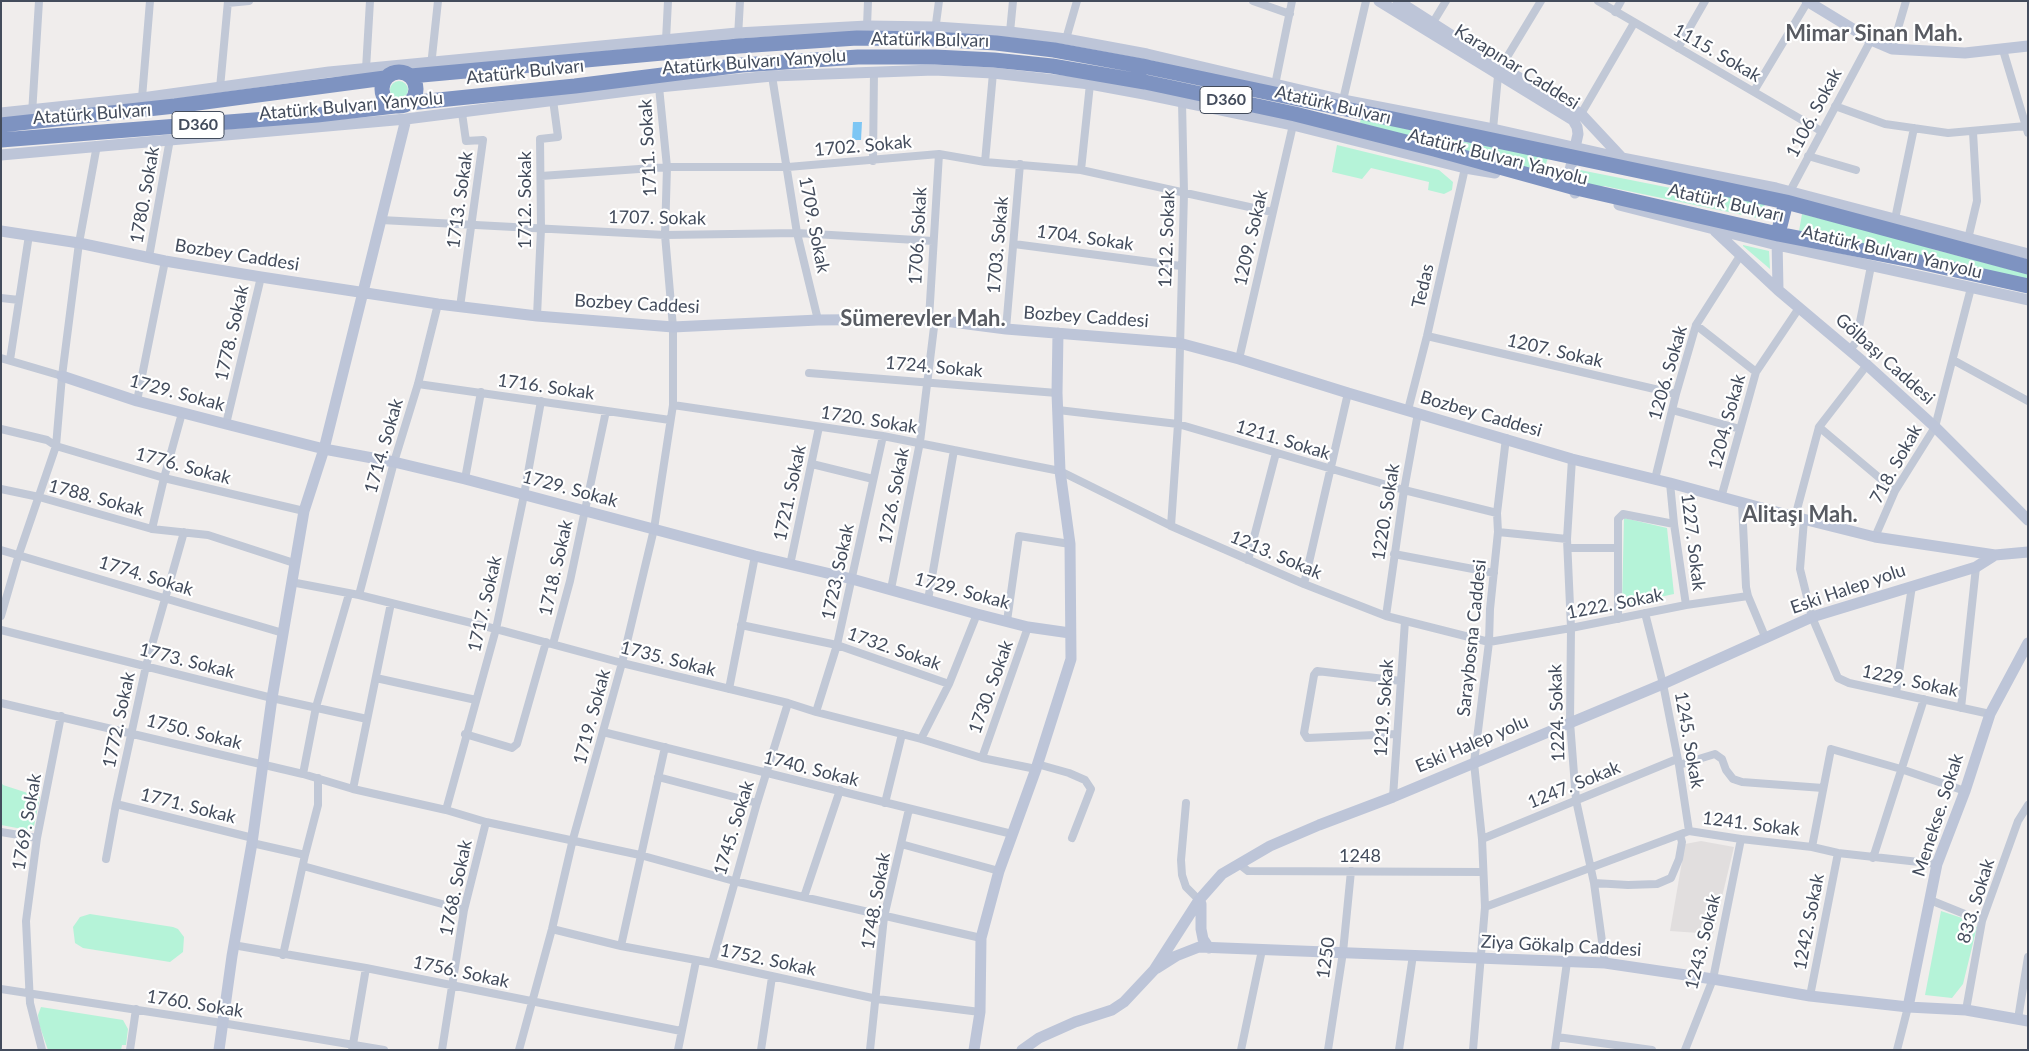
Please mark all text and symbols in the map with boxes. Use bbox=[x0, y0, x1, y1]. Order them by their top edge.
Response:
street label: 1115. Sokak bbox=[1669, 19, 1765, 87]
street label: Karapınar Caddesi bbox=[1450, 20, 1584, 114]
district label: Mimar Sinan Mah. bbox=[1785, 21, 1963, 47]
street label: Atatürk Bulvarı bbox=[871, 28, 989, 52]
street label: Atatürk Bulvarı Yanyolu bbox=[661, 45, 847, 79]
street label: Atatürk Bulvarı bbox=[465, 55, 585, 89]
street label: 1106. Sokak bbox=[1782, 65, 1846, 161]
street label: Atatürk Bulvarı bbox=[1273, 81, 1393, 129]
road number: D360 bbox=[1200, 86, 1252, 114]
street label: Atatürk Bulvarı Yanyolu bbox=[258, 87, 444, 125]
street label: Atatürk Bulvarı bbox=[32, 99, 152, 129]
street label: 1711. Sokak bbox=[635, 99, 661, 197]
road number: D360 bbox=[172, 112, 224, 138]
street label: Atatürk Bulvarı Yanyolu bbox=[1406, 124, 1590, 190]
street label: 1702. Sokak bbox=[813, 131, 913, 161]
street label: 1780. Sokak bbox=[126, 145, 164, 245]
street label: 1713. Sokak bbox=[443, 150, 477, 250]
street label: 1712. Sokak bbox=[514, 151, 536, 249]
street label: 1709. Sokak bbox=[794, 175, 834, 275]
street label: Atatürk Bulvarı bbox=[1666, 179, 1786, 227]
street label: 1706. Sokak bbox=[905, 187, 931, 285]
street label: 1209. Sokak bbox=[1229, 188, 1273, 288]
street label: 1212. Sokak bbox=[1155, 190, 1179, 288]
street label: 1703. Sokak bbox=[983, 195, 1013, 295]
street label: 1707. Sokak bbox=[608, 206, 706, 230]
street label: 1704. Sokak bbox=[1035, 221, 1135, 255]
street label: Atatürk Bulvarı Yanyolu bbox=[1800, 221, 1984, 283]
street label: Bozbey Caddesi bbox=[173, 235, 301, 275]
street label: Tedas bbox=[1407, 262, 1439, 310]
street label: 1778. Sokak bbox=[210, 283, 254, 383]
street label: Bozbey Caddesi bbox=[574, 290, 700, 318]
street label: Bozbey Caddesi bbox=[1023, 302, 1149, 332]
district label: Sümerevler Mah. bbox=[840, 306, 1006, 332]
street label: Gölbaşı Caddesi bbox=[1831, 309, 1939, 409]
street label: 1206. Sokak bbox=[1644, 323, 1692, 423]
street label: 1207. Sokak bbox=[1505, 329, 1605, 373]
street label: 1724. Sokak bbox=[884, 352, 984, 382]
street label: 1729. Sokak bbox=[127, 370, 227, 416]
street label: 1716. Sokak bbox=[496, 370, 596, 404]
street label: 1204. Sokak bbox=[1704, 372, 1750, 472]
street label: Bozbey Caddesi bbox=[1418, 386, 1544, 442]
street label: 1714. Sokak bbox=[360, 396, 408, 496]
street label: 1720. Sokak bbox=[819, 402, 919, 438]
street label: 1211. Sokak bbox=[1233, 415, 1333, 465]
street label: 718. Sokak bbox=[1865, 421, 1927, 507]
street label: 1776. Sokak bbox=[133, 443, 233, 489]
street label: 1721. Sokak bbox=[769, 443, 811, 543]
street label: 1726. Sokak bbox=[874, 446, 914, 546]
street label: 1220. Sokak bbox=[1368, 462, 1404, 562]
street label: 1729. Sokak bbox=[520, 466, 620, 512]
street label: 1788. Sokak bbox=[46, 475, 146, 521]
street label: 1227. Sokak bbox=[1676, 492, 1710, 592]
district label: Alitaşı Mah. bbox=[1742, 502, 1858, 528]
street label: 1718. Sokak bbox=[534, 518, 578, 618]
street label: 1723. Sokak bbox=[817, 522, 859, 622]
street label: 1213. Sokak bbox=[1227, 526, 1325, 584]
street label: 1774. Sokak bbox=[96, 551, 196, 601]
street label: 1717. Sokak bbox=[463, 554, 507, 654]
street label: Saraybosna Caddesi bbox=[1453, 559, 1491, 717]
street label: Eski Halep yolu bbox=[1788, 559, 1908, 619]
street label: 1729. Sokak bbox=[912, 568, 1012, 614]
street label: 1222. Sokak bbox=[1565, 584, 1665, 624]
street label: 1732. Sokak bbox=[844, 623, 944, 675]
street label: 1735. Sokak bbox=[618, 637, 718, 681]
street label: 1730. Sokak bbox=[964, 637, 1018, 737]
street label: 1773. Sokak bbox=[137, 639, 237, 683]
street label: 1219. Sokak bbox=[1370, 658, 1398, 758]
street label: 1229. Sokak bbox=[1860, 660, 1960, 702]
street label: 1224. Sokak bbox=[1545, 664, 1569, 762]
street label: 1719. Sokak bbox=[569, 667, 615, 767]
street label: 1772. Sokak bbox=[98, 670, 140, 770]
street label: 1245. Sokak bbox=[1670, 690, 1708, 790]
street label: 1750. Sokak bbox=[144, 710, 244, 754]
street label: Eski Halep yolu bbox=[1412, 711, 1532, 777]
street label: 1740. Sokak bbox=[761, 747, 861, 791]
street label: Menekse. Sokak bbox=[1908, 751, 1968, 879]
street label: 1247. Sokak bbox=[1525, 757, 1623, 813]
street label: 1769. Sokak bbox=[8, 772, 46, 872]
street label: 1745. Sokak bbox=[709, 778, 759, 878]
street label: 1771. Sokak bbox=[138, 784, 238, 828]
street label: 1241. Sokak bbox=[1701, 807, 1801, 841]
street label: 1768. Sokak bbox=[435, 838, 477, 938]
street label: 1248 bbox=[1339, 845, 1381, 867]
street label: 1748. Sokak bbox=[857, 851, 895, 951]
street label: 833. Sokak bbox=[1953, 856, 1999, 946]
street label: 1242. Sokak bbox=[1789, 872, 1829, 972]
street label: 1243. Sokak bbox=[1681, 892, 1725, 992]
street label: Ziya Gökalp Caddesi bbox=[1480, 931, 1642, 961]
street label: 1250 bbox=[1312, 936, 1340, 980]
street label: 1752. Sokak bbox=[718, 939, 818, 981]
street label: 1756. Sokak bbox=[411, 951, 511, 993]
street label: 1760. Sokak bbox=[145, 986, 245, 1022]

